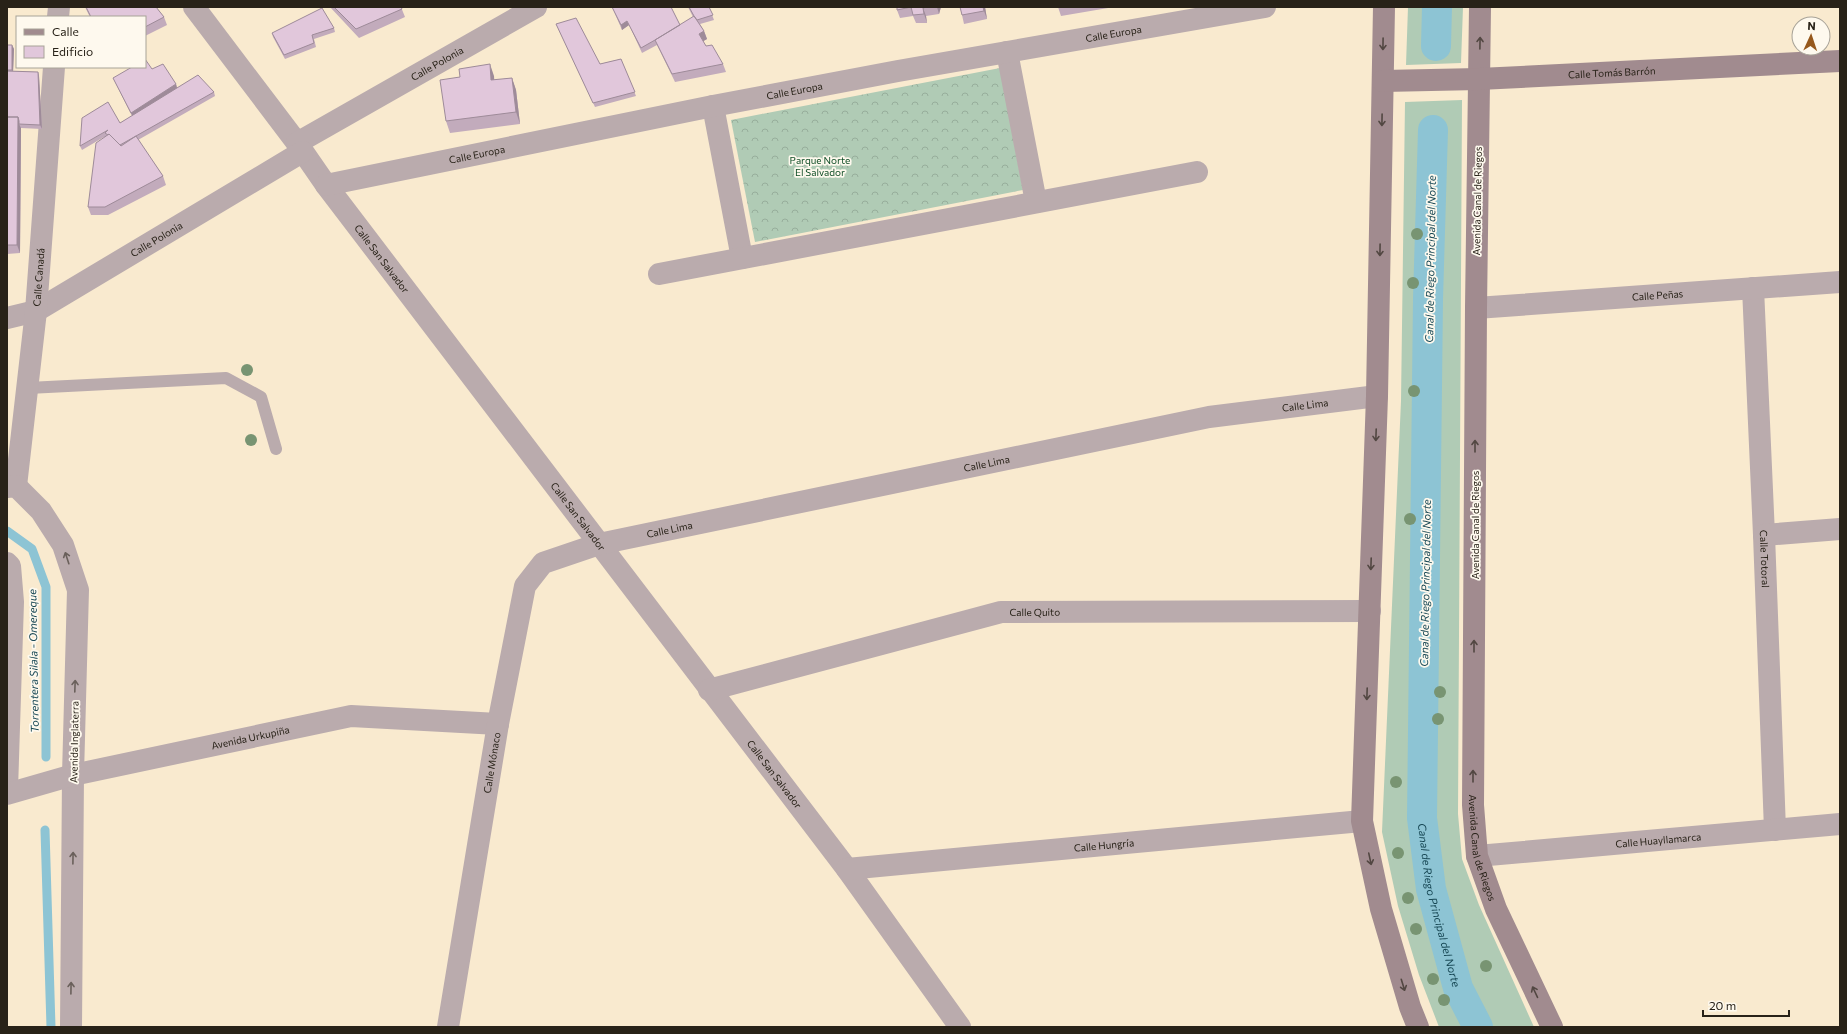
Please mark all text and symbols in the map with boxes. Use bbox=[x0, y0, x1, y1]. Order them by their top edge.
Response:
legend bbox=[16, 16, 146, 68]
north arrow bbox=[1791, 16, 1831, 56]
text: N bbox=[1807, 19, 1816, 32]
street label: Calle Europa bbox=[1084, 23, 1143, 44]
text: Calle bbox=[52, 24, 79, 38]
one-way arrow bbox=[1379, 37, 1387, 50]
one-way arrow bbox=[1476, 37, 1484, 50]
text: Edificio bbox=[52, 44, 93, 58]
street label: Calle Polonia bbox=[409, 44, 465, 83]
street label: Calle Tomás Barrón bbox=[1568, 64, 1656, 81]
street label: Calle Europa bbox=[766, 79, 824, 102]
one-way arrow bbox=[1378, 113, 1386, 126]
street label: Calle Europa bbox=[448, 143, 506, 166]
street label: Avenida Canal de Riegos bbox=[1470, 146, 1484, 255]
park label: Parque Norte El Salvador bbox=[790, 154, 850, 178]
water label: Canal de Riego Principal del Norte bbox=[1422, 175, 1438, 343]
street label: Calle Polonia bbox=[128, 219, 185, 259]
street label: Calle San Salvador bbox=[352, 222, 412, 295]
one-way arrow bbox=[1376, 243, 1384, 256]
street label: Calle Canadá bbox=[30, 248, 47, 307]
street label: Calle Peñas bbox=[1632, 287, 1684, 303]
street label: Calle Lima bbox=[1281, 396, 1329, 414]
one-way arrow bbox=[1372, 428, 1379, 441]
one-way arrow bbox=[1471, 440, 1479, 453]
street label: Calle Lima bbox=[963, 453, 1011, 474]
street label: Avenida Canal de Riegos bbox=[1469, 470, 1481, 579]
street label: Calle San Salvador bbox=[548, 480, 608, 553]
water label: Canal de Riego Principal del Norte bbox=[1417, 499, 1433, 667]
street label: Calle Lima bbox=[645, 519, 694, 540]
street label: Calle Totoral bbox=[1758, 530, 1772, 588]
one-way arrow bbox=[63, 551, 70, 564]
one-way arrow bbox=[1368, 557, 1375, 570]
water label: Torrentera Silala - Omereque bbox=[25, 589, 41, 733]
street label: Calle Quito bbox=[1009, 606, 1060, 618]
one-way arrow bbox=[1470, 640, 1478, 653]
one-way arrow bbox=[71, 680, 79, 693]
one-way arrow bbox=[1363, 687, 1370, 700]
street label: Avenida Inglaterra bbox=[67, 701, 81, 783]
street label: Avenida Urkupiña bbox=[210, 723, 291, 752]
street label: Calle Mónaco bbox=[481, 731, 503, 794]
street label: Calle San Salvador bbox=[745, 737, 804, 811]
one-way arrow bbox=[1469, 770, 1477, 783]
street label: Avenida Canal de Riegos bbox=[1467, 794, 1499, 903]
water label: Canal de Riego Principal del Norte bbox=[1416, 822, 1464, 988]
street label: Calle Huayllamarca bbox=[1615, 830, 1702, 850]
street label: Calle Hungría bbox=[1073, 836, 1135, 854]
one-way arrow bbox=[69, 852, 77, 865]
one-way arrow bbox=[1367, 852, 1375, 865]
one-way arrow bbox=[1400, 978, 1407, 991]
one-way arrow bbox=[67, 982, 75, 995]
one-way arrow bbox=[1531, 986, 1538, 998]
scale bar bbox=[1703, 992, 1789, 1018]
text: 20 m bbox=[1709, 998, 1736, 1012]

